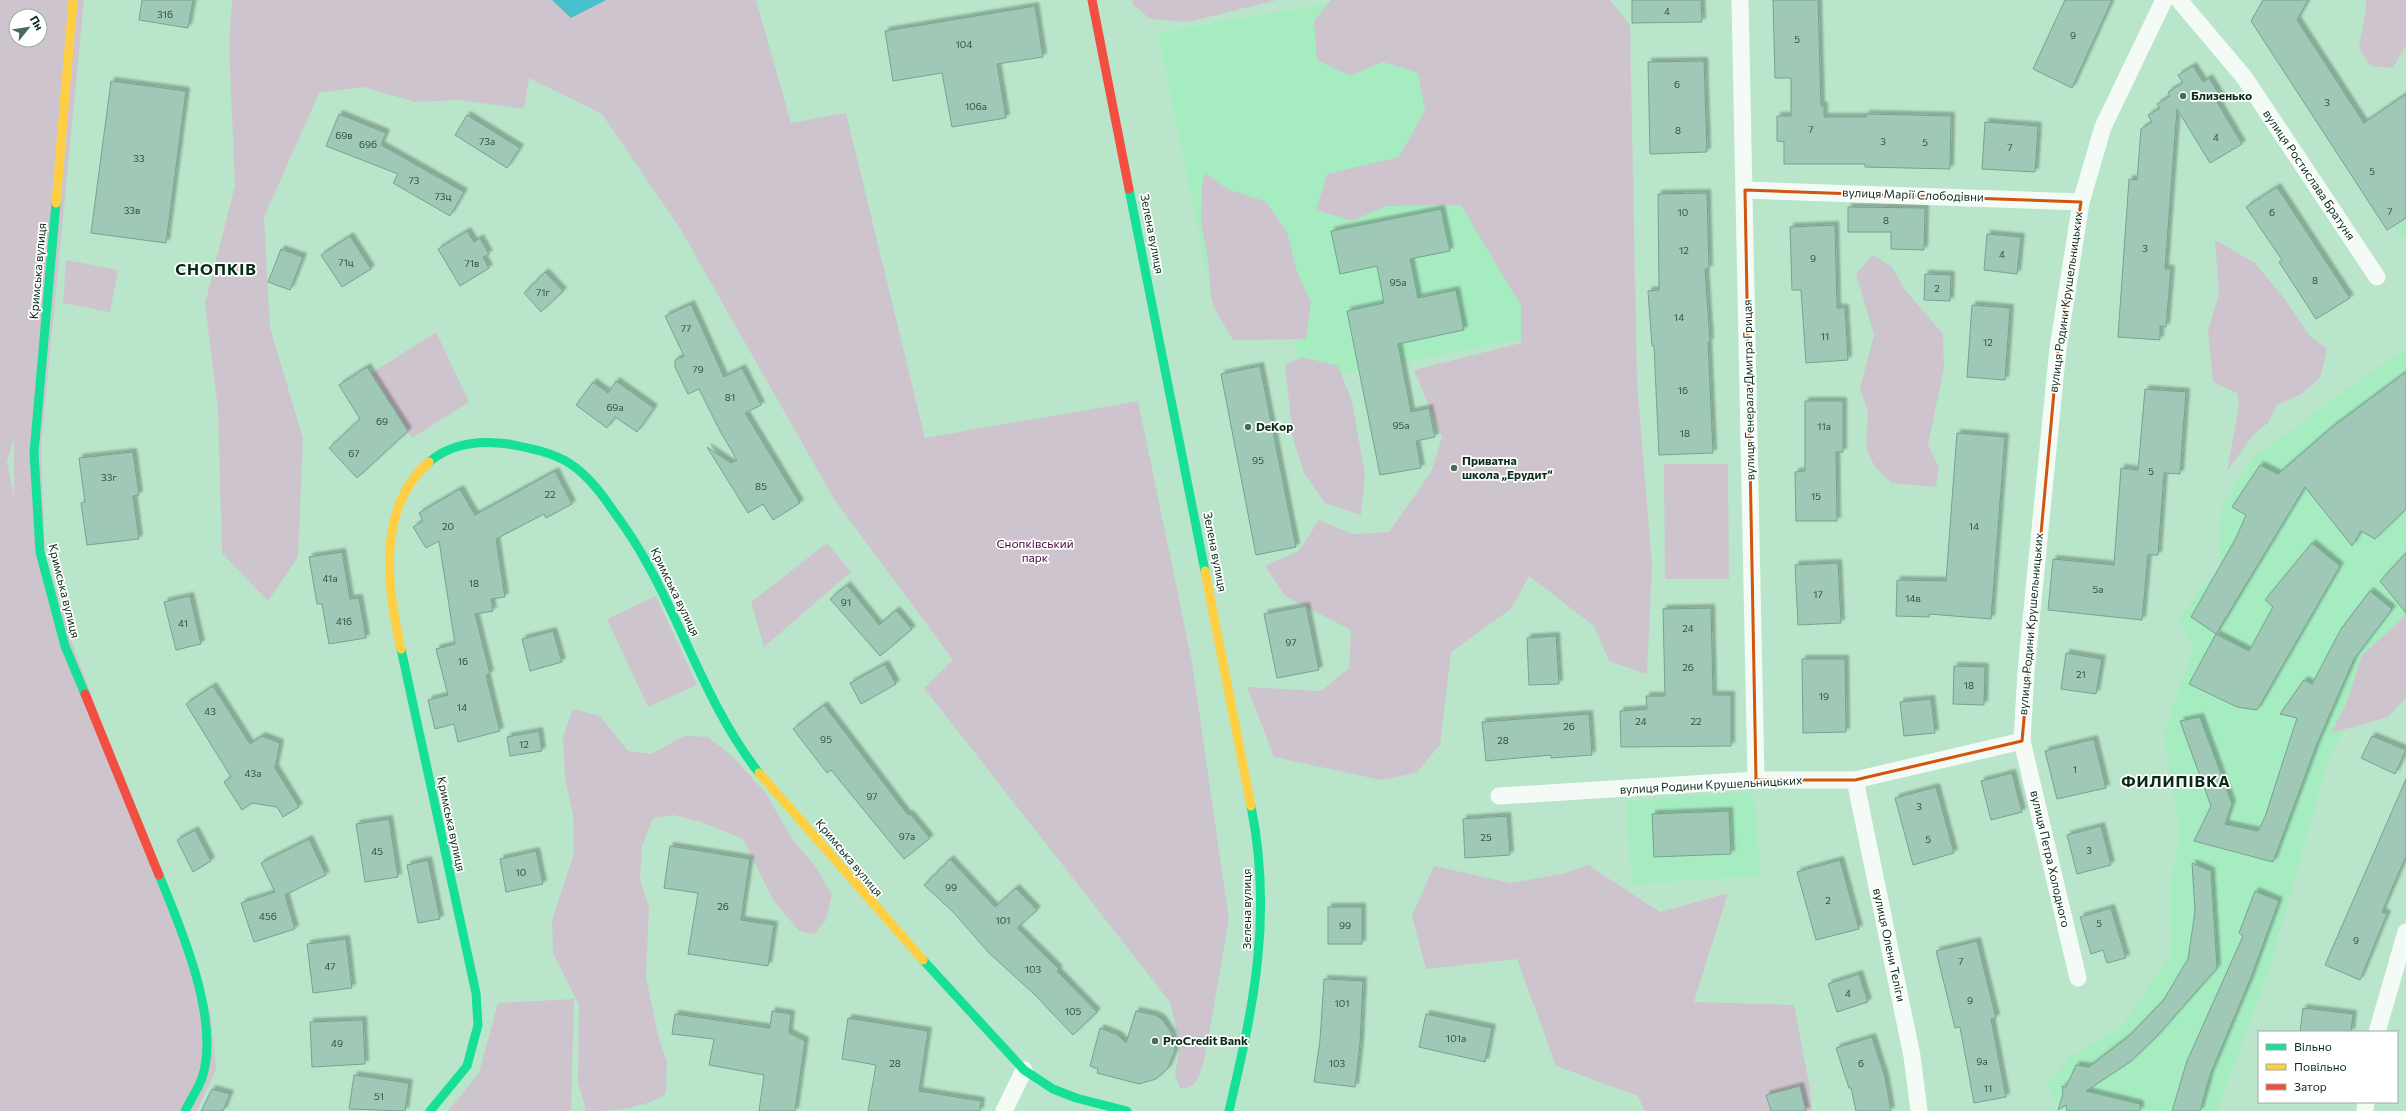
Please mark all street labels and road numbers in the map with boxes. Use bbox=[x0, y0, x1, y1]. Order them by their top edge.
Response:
street label: вулиця Ростислава Братуня bbox=[2261, 107, 2359, 242]
street label: вулиця Марії Слободівни bbox=[1842, 185, 1984, 203]
street label: Зелена вулиця bbox=[1138, 193, 1168, 275]
street label: вулиця Родини Крушельницьких bbox=[2045, 210, 2085, 393]
street label: Кримська вулиця bbox=[26, 222, 48, 320]
street label: вулиця Генерала Дмитра Грицая bbox=[1739, 300, 1757, 481]
street label: Зелена вулиця bbox=[1201, 511, 1231, 593]
street label: вулиця Родини Крушельницьких bbox=[2015, 532, 2045, 716]
street label: Кримська вулиця bbox=[46, 542, 83, 639]
street label: Кримська вулиця bbox=[648, 545, 703, 638]
street label: вулиця Родини Крушельницьких bbox=[1619, 772, 1803, 796]
street label: Кримська вулиця bbox=[435, 775, 469, 873]
street label: вулиця Петра Холодного bbox=[2028, 789, 2074, 929]
street label: Кримська вулиця bbox=[813, 816, 886, 899]
street label: Зелена вулиця bbox=[1239, 868, 1253, 950]
street label: вулиця Олени Теліги bbox=[1871, 887, 1909, 1003]

